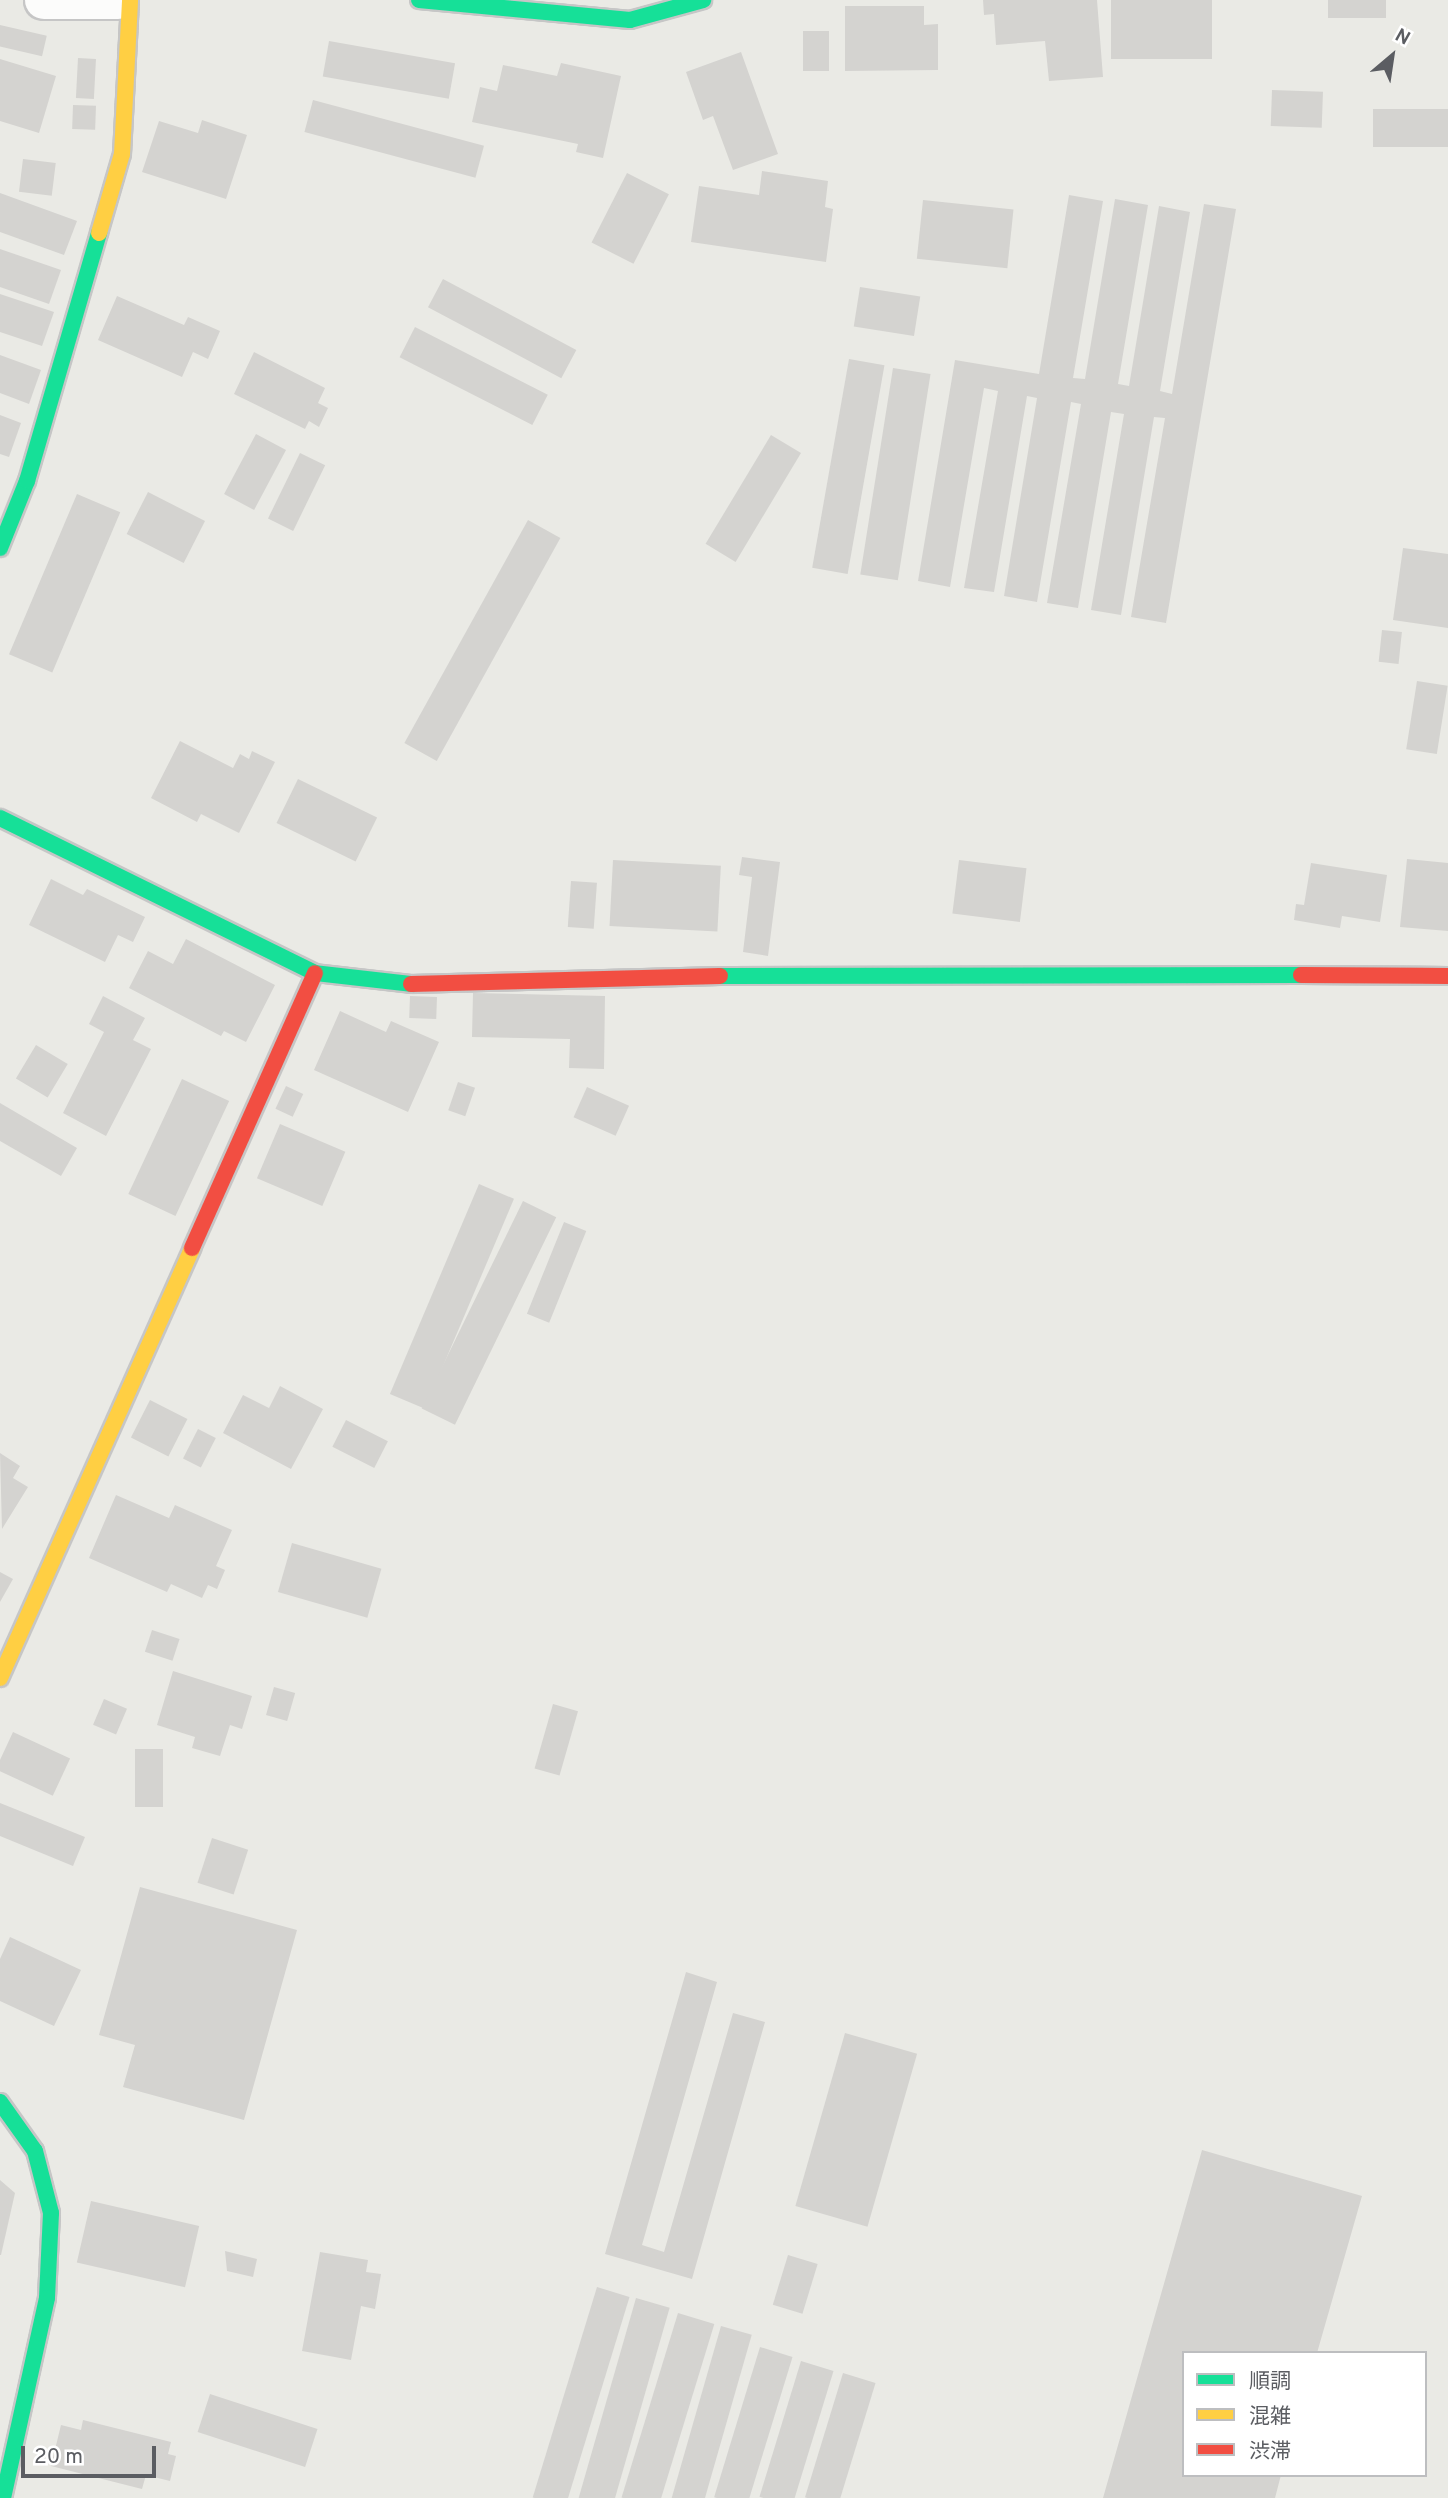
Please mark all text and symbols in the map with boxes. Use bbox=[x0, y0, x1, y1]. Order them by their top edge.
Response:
north arrow bbox=[1357, 21, 1427, 91]
text: N bbox=[1390, 24, 1414, 51]
legend bbox=[1182, 2351, 1427, 2477]
text: 順調 bbox=[1249, 2369, 1291, 2396]
text: 混雑 bbox=[1249, 2404, 1291, 2431]
scale bar bbox=[24, 2432, 159, 2476]
text: 渋滞 bbox=[1249, 2439, 1291, 2466]
text: 20 m bbox=[34, 2444, 83, 2471]

